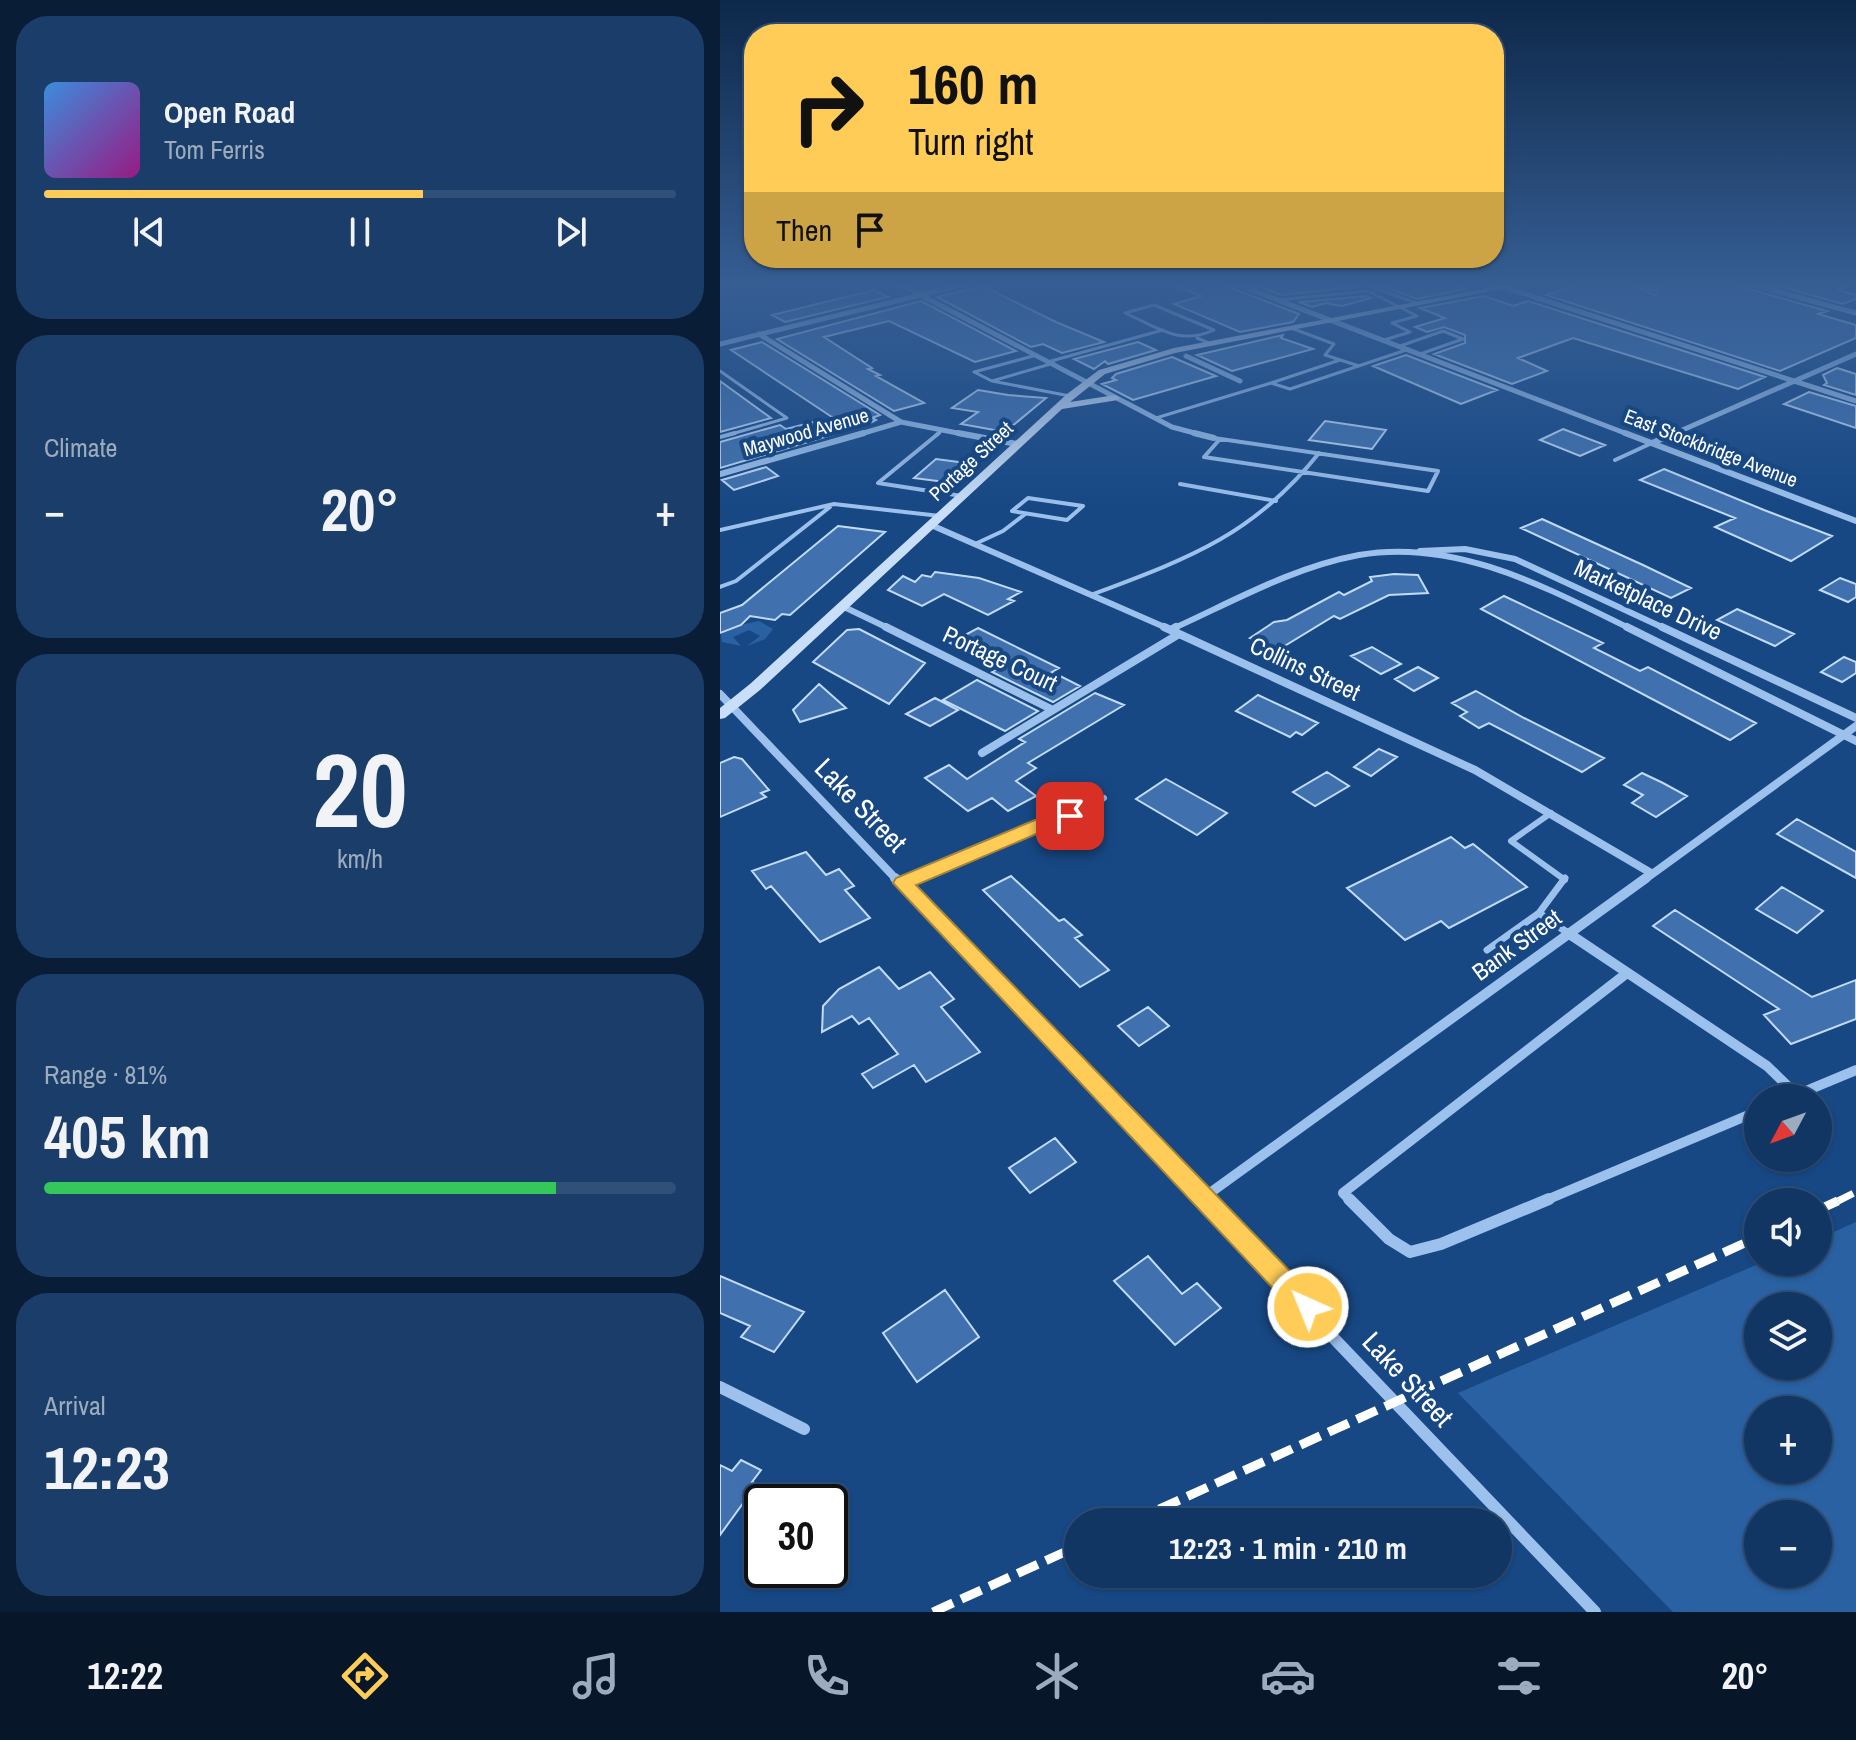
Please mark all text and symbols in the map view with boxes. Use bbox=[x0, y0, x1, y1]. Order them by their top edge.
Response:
text: 160 m bbox=[908, 46, 1038, 121]
icon: right bbox=[776, 56, 880, 160]
text: Open Road bbox=[164, 92, 295, 132]
text: Turn right bbox=[908, 118, 1033, 166]
text: Tom Ferris bbox=[164, 132, 265, 167]
icon: arrive bbox=[848, 208, 892, 252]
icon: previous bbox=[127, 210, 171, 254]
icon: pause bbox=[338, 210, 382, 254]
icon: next bbox=[549, 210, 593, 254]
text: Then bbox=[776, 210, 832, 250]
street label: Maywood Avenue bbox=[740, 401, 872, 462]
street label: East Stockbridge Avenue bbox=[1620, 402, 1802, 493]
street label: Portage Street bbox=[923, 414, 1019, 507]
text: Climate bbox=[44, 430, 117, 465]
text: 20° bbox=[321, 469, 399, 550]
text: − bbox=[44, 480, 65, 540]
text: + bbox=[655, 480, 676, 540]
street label: Marketplace Drive bbox=[1569, 551, 1728, 647]
street label: Portage Court bbox=[938, 618, 1063, 699]
street label: Collins Street bbox=[1245, 629, 1366, 708]
text: 20 bbox=[313, 719, 407, 859]
street label: Lake Street bbox=[807, 750, 915, 860]
pin bbox=[1036, 782, 1104, 850]
icon: arrive bbox=[1048, 794, 1092, 838]
text: km/h bbox=[337, 841, 383, 876]
street label: Bank Street bbox=[1465, 901, 1568, 987]
text: Range · 81% bbox=[44, 1057, 167, 1092]
north arrow bbox=[1744, 1084, 1832, 1172]
map controls bbox=[1744, 1084, 1832, 1588]
text: 405 km bbox=[44, 1096, 211, 1177]
button: sound bbox=[1744, 1188, 1832, 1276]
position arrow bbox=[1266, 1265, 1350, 1349]
button: layers bbox=[1744, 1292, 1832, 1380]
street label: Lake Street bbox=[1354, 1323, 1462, 1435]
text: Arrival bbox=[44, 1388, 106, 1423]
button: + bbox=[1744, 1396, 1832, 1484]
text: 12:23 bbox=[44, 1427, 170, 1508]
speed limit sign: 30 bbox=[744, 1484, 848, 1588]
button: − bbox=[1744, 1500, 1832, 1588]
text: 12:23 · 1 min · 210 m bbox=[1169, 1528, 1407, 1568]
icon: directions bbox=[337, 1648, 393, 1704]
icon: music bbox=[568, 1648, 624, 1704]
icon: phone bbox=[799, 1648, 855, 1704]
icon: climate bbox=[1029, 1648, 1085, 1704]
icon: car bbox=[1260, 1648, 1316, 1704]
icon: filters bbox=[1491, 1648, 1547, 1704]
text: 12:22 bbox=[87, 1652, 163, 1700]
text: 20° bbox=[1721, 1652, 1769, 1700]

